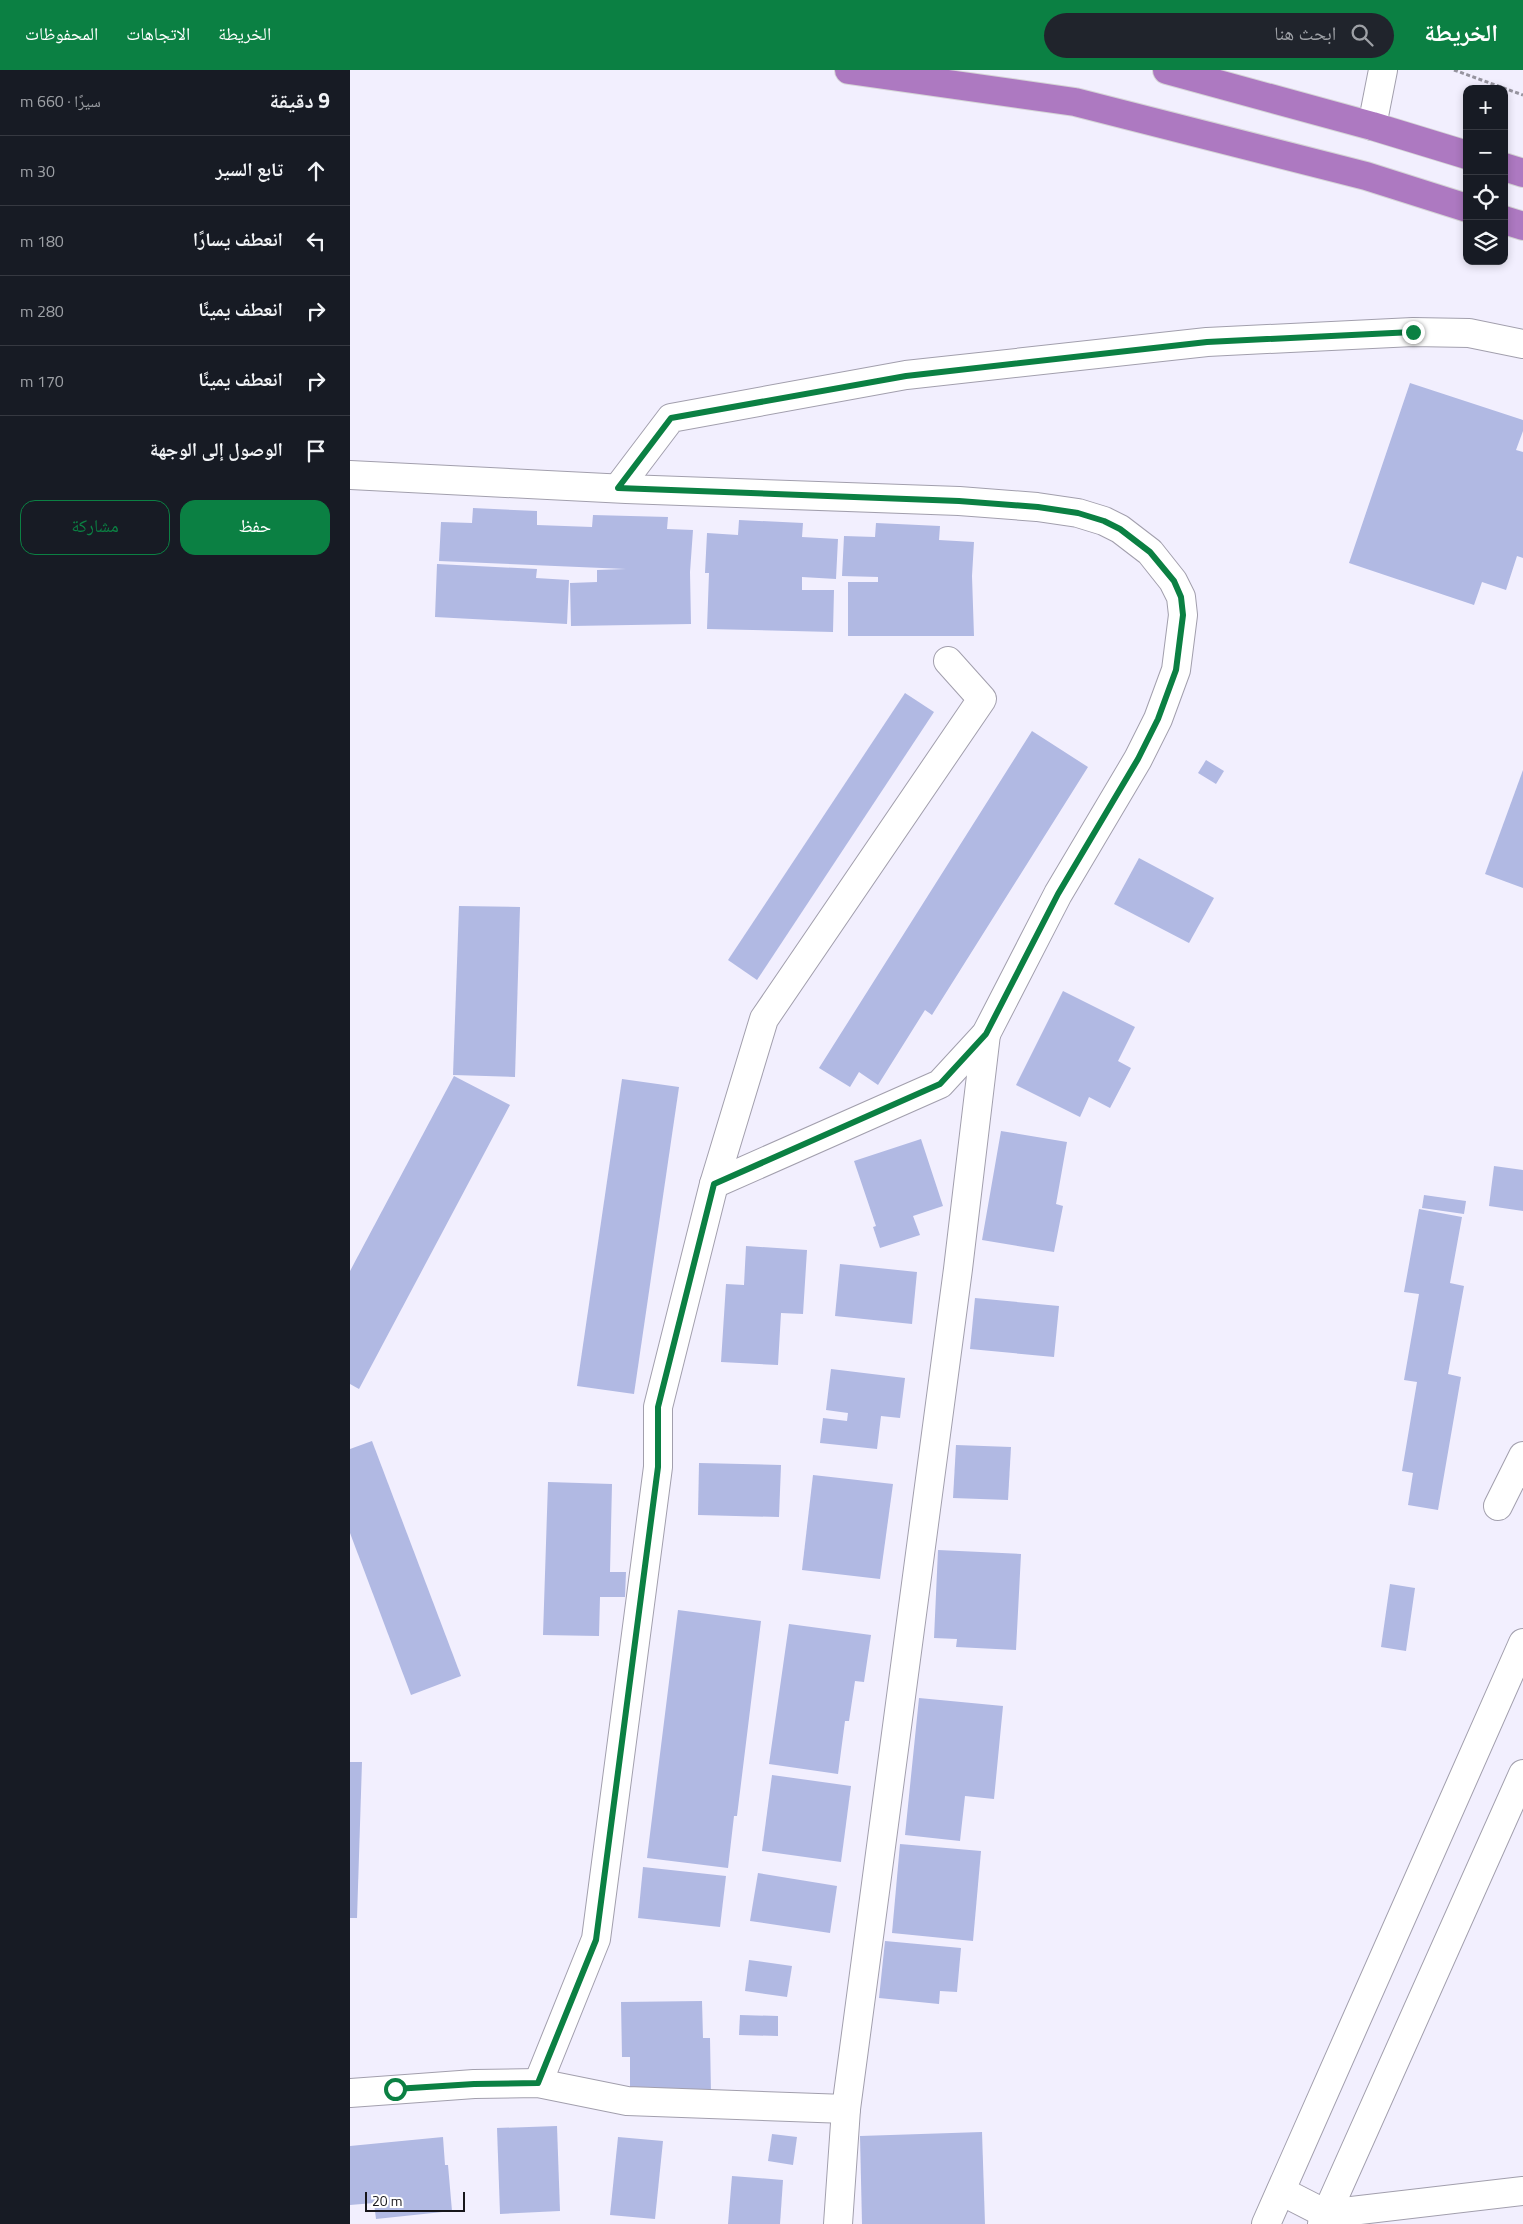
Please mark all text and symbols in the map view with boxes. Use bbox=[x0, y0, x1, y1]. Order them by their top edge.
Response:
search box bbox=[1044, 13, 1394, 58]
text: الخريطة bbox=[1424, 14, 1498, 50]
text: ابحث هنا bbox=[1274, 18, 1336, 47]
text: المحفوظات bbox=[25, 20, 98, 47]
text: الاتجاهات bbox=[126, 20, 190, 47]
text: الخريطة bbox=[218, 20, 271, 47]
icon: search bbox=[1348, 21, 1376, 49]
text: 9 دقيقة bbox=[270, 84, 330, 116]
map controls bbox=[1463, 85, 1508, 265]
button: + bbox=[1463, 85, 1508, 130]
text: سيرًا · 660 m bbox=[20, 89, 101, 113]
button: − bbox=[1463, 130, 1508, 175]
text: تابع السير bbox=[215, 154, 283, 183]
icon: ahead bbox=[302, 157, 330, 185]
text: 30 m bbox=[20, 159, 55, 183]
button: locate bbox=[1463, 175, 1508, 220]
button: layers bbox=[1463, 220, 1508, 265]
text: انعطف يسارًا bbox=[193, 224, 283, 253]
icon: left bbox=[302, 227, 330, 255]
text: 180 m bbox=[20, 229, 64, 253]
text: انعطف يمينًا bbox=[198, 294, 283, 323]
icon: right bbox=[302, 297, 330, 325]
text: 280 m bbox=[20, 299, 64, 323]
route end bbox=[1402, 321, 1425, 344]
text: انعطف يمينًا bbox=[198, 364, 283, 393]
icon: right bbox=[302, 367, 330, 395]
text: 170 m bbox=[20, 369, 64, 393]
text: الوصول إلى الوجهة bbox=[150, 434, 283, 463]
icon: arrive bbox=[302, 437, 330, 465]
button: مشاركة bbox=[20, 500, 170, 555]
button: حفظ bbox=[180, 500, 330, 555]
route start bbox=[384, 2078, 407, 2101]
scale bar bbox=[365, 2189, 465, 2212]
text: 20 m bbox=[372, 2190, 402, 2211]

